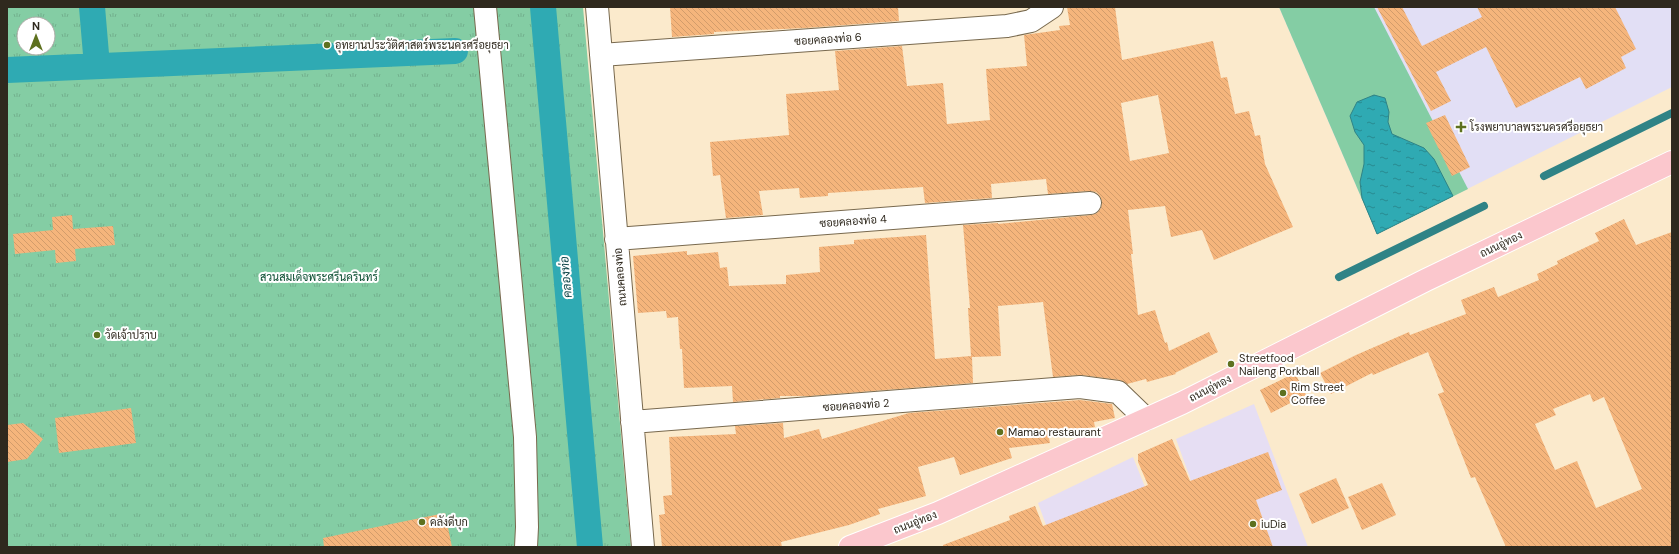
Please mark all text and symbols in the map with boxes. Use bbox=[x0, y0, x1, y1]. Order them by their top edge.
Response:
north arrow bbox=[16, 16, 56, 56]
text: N bbox=[32, 19, 40, 33]
street label: ซอยคลองท่อ 6 bbox=[794, 30, 862, 48]
place label: อุทยานประวัติศาสตร์พระนครศรีอยุธยา bbox=[335, 37, 509, 54]
marker: อุทยานประวัติศาสตร์พระนครศรีอยุธยา bbox=[322, 40, 332, 50]
place label: โรงพยาบาลพระนครศรีอยุธยา bbox=[1469, 119, 1603, 136]
marker: โรงพยาบาลพระนครศรีอยุธยา bbox=[1455, 121, 1467, 133]
street label: ซอยคลองท่อ 4 bbox=[819, 212, 887, 230]
street label: ถนนอู่ทอง bbox=[1477, 228, 1525, 261]
street label: ถนนคลองท่อ bbox=[610, 247, 630, 307]
water label: คลองท่อ bbox=[556, 256, 576, 298]
park label: สวนสมเด็จพระศรีนครินทร์ bbox=[260, 268, 378, 284]
place label: วัดเจ้าปราบ bbox=[105, 328, 157, 342]
marker: วัดเจ้าปราบ bbox=[92, 330, 102, 340]
place label: Streetfood Naileng Porkball bbox=[1239, 351, 1319, 378]
marker: Streetfood Naileng Porkball bbox=[1226, 359, 1236, 369]
street label: ถนนอู่ทอง bbox=[1187, 371, 1234, 405]
place label: Rim Street Coffee bbox=[1291, 380, 1344, 407]
marker: Rim Street Coffee bbox=[1278, 388, 1288, 398]
street label: ซอยคลองท่อ 2 bbox=[822, 396, 890, 414]
place label: Mamao restaurant bbox=[1008, 425, 1101, 439]
marker: Mamao restaurant bbox=[995, 427, 1005, 437]
street label: ถนนอู่ทอง bbox=[891, 507, 939, 538]
place label: คลังดีบุก bbox=[430, 514, 468, 531]
marker: คลังดีบุก bbox=[417, 517, 427, 527]
place label: iuDia bbox=[1261, 517, 1286, 531]
marker: iuDia bbox=[1248, 519, 1258, 529]

